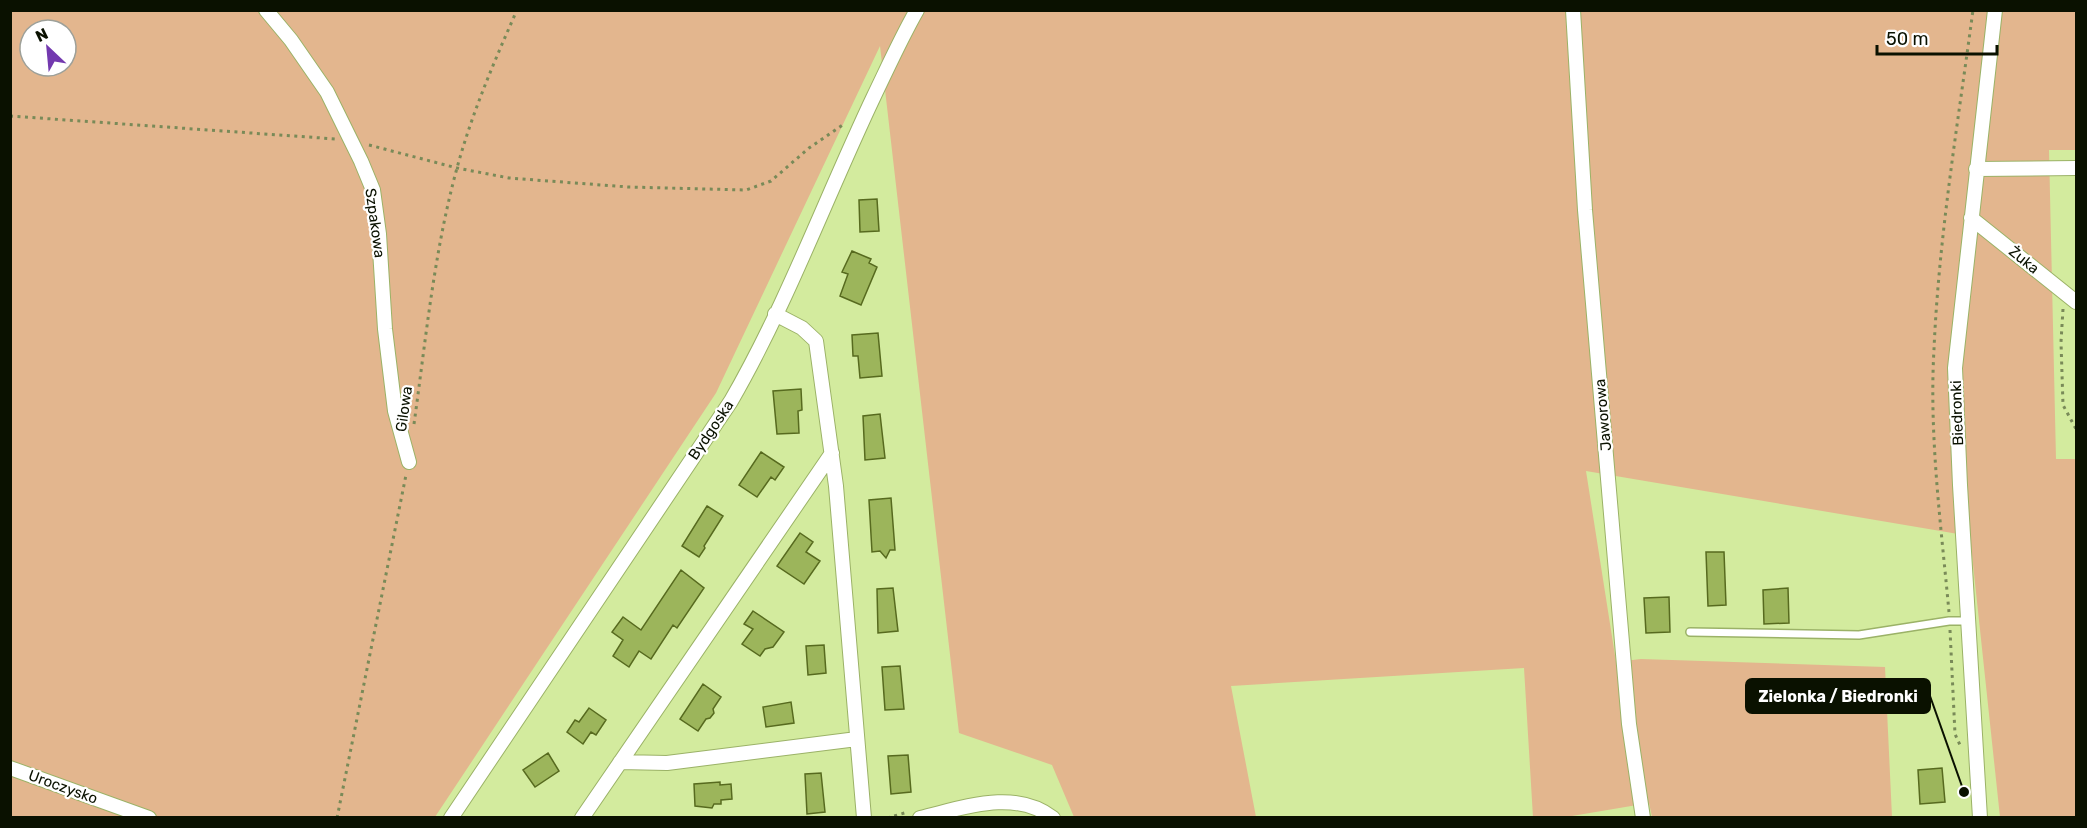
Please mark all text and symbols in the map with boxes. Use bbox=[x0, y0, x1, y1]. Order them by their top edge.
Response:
north arrow bbox=[18, 18, 78, 78]
scale bar bbox=[1877, 18, 1997, 56]
text: N bbox=[32, 24, 51, 46]
text: 50 m bbox=[1886, 28, 1929, 50]
street label: Szpakowa bbox=[361, 187, 389, 259]
street label: Żuka bbox=[2005, 242, 2043, 278]
street label: Jaworowa bbox=[1591, 378, 1615, 452]
street label: Biedronki bbox=[1947, 380, 1967, 446]
street label: Gilowa bbox=[392, 385, 416, 433]
street label: Bydgoska bbox=[685, 397, 737, 463]
callout: Zielonka / Biedronki bbox=[1746, 679, 1930, 713]
text: Zielonka / Biedronki bbox=[1758, 687, 1918, 706]
street label: Uroczysko bbox=[26, 766, 100, 808]

